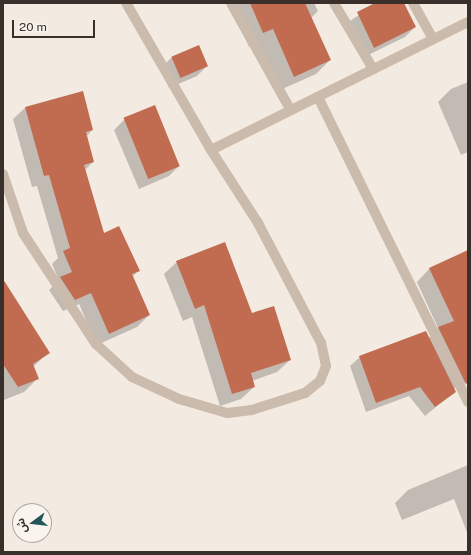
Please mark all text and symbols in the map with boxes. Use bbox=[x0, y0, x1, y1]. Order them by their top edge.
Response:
scale bar bbox=[14, 12, 97, 38]
text: 20 m bbox=[19, 20, 47, 34]
north arrow bbox=[12, 503, 52, 543]
text: ش bbox=[14, 517, 29, 535]

